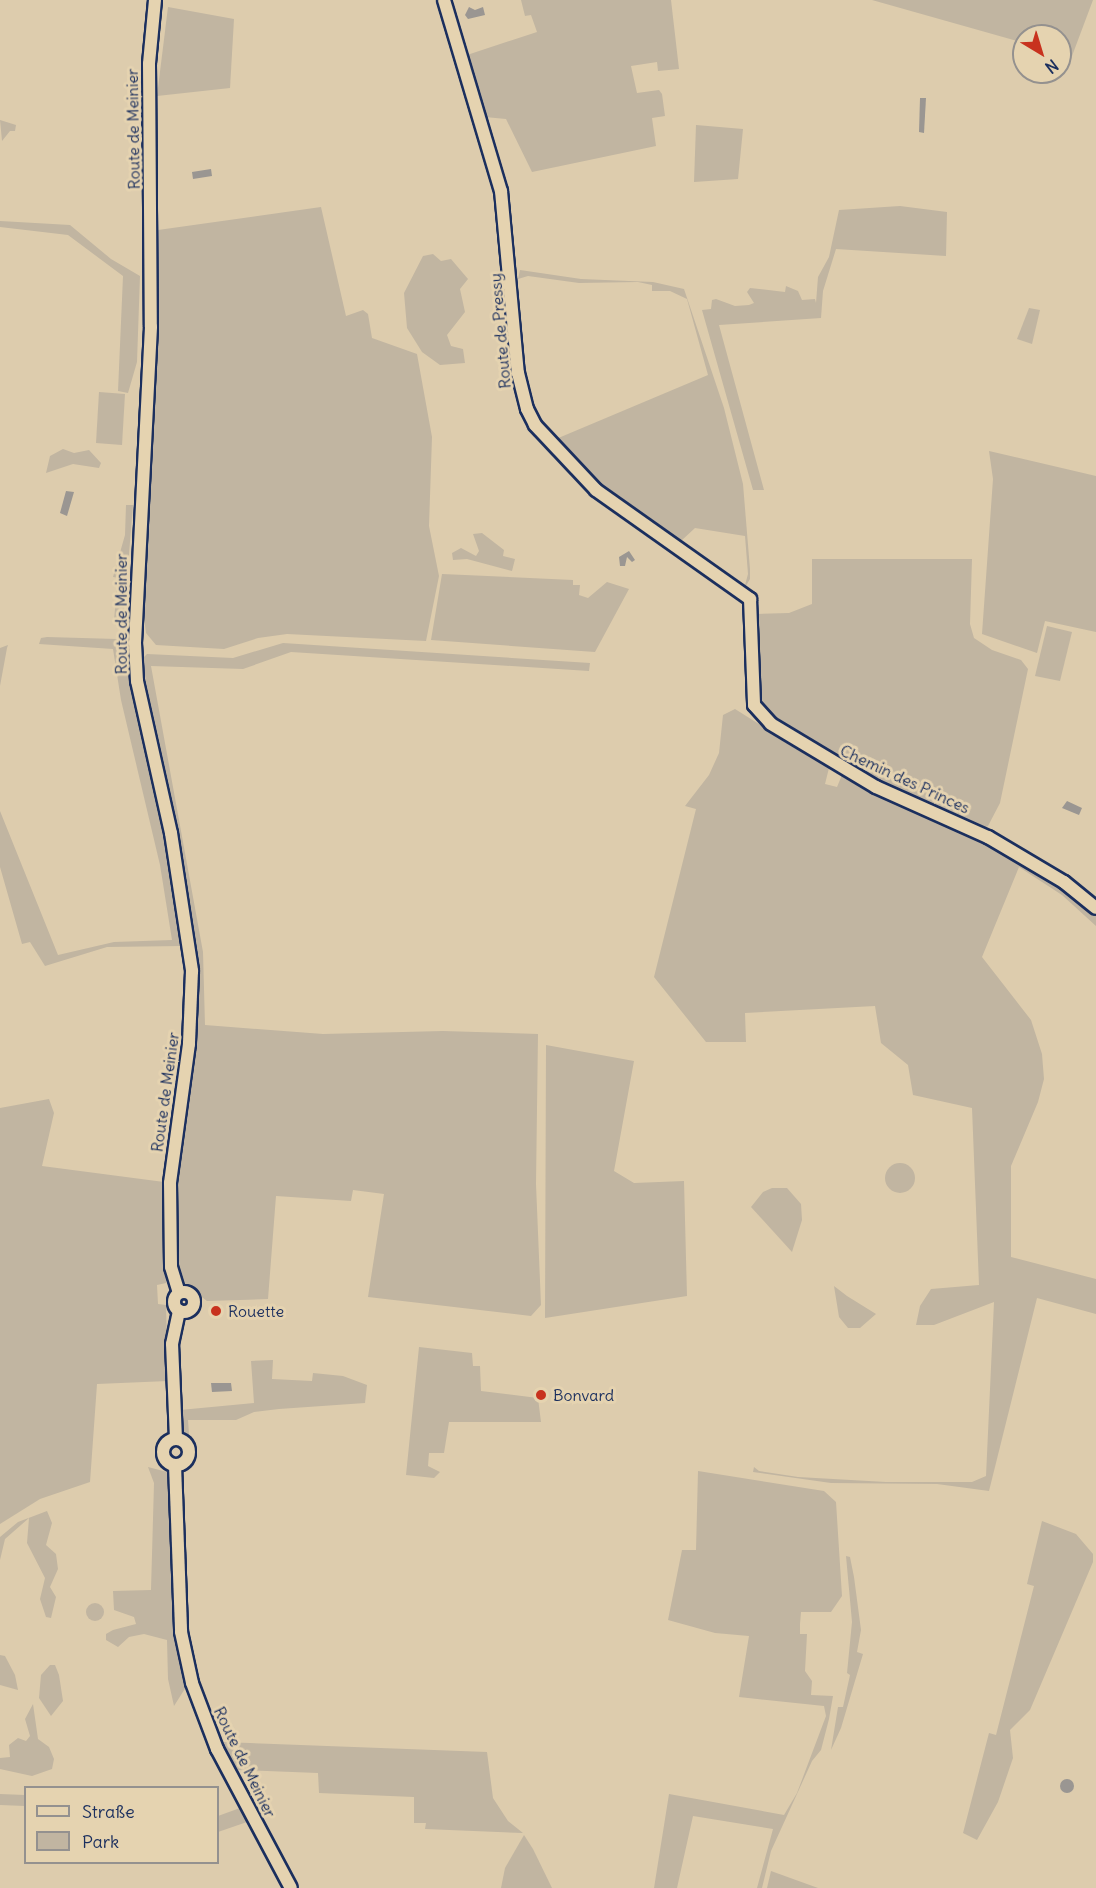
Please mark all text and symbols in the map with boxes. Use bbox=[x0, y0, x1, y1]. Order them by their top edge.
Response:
north arrow bbox=[1012, 24, 1072, 84]
text: N bbox=[1041, 55, 1062, 78]
street label: Route de Meinier bbox=[122, 68, 144, 190]
street label: Route de Pressy bbox=[485, 273, 515, 389]
street label: Route de Meinier bbox=[111, 554, 131, 674]
street label: Chemin des Princes bbox=[837, 741, 973, 817]
street label: Route de Meinier bbox=[147, 1031, 183, 1153]
place label: Rouette bbox=[228, 1301, 284, 1321]
marker: Rouette bbox=[209, 1304, 223, 1318]
place label: Bonvard bbox=[553, 1385, 614, 1405]
marker: Bonvard bbox=[534, 1388, 548, 1402]
street label: Route de Meinier bbox=[210, 1703, 280, 1821]
legend bbox=[24, 1786, 219, 1864]
text: Straße bbox=[82, 1800, 135, 1823]
text: Park bbox=[82, 1830, 119, 1853]

